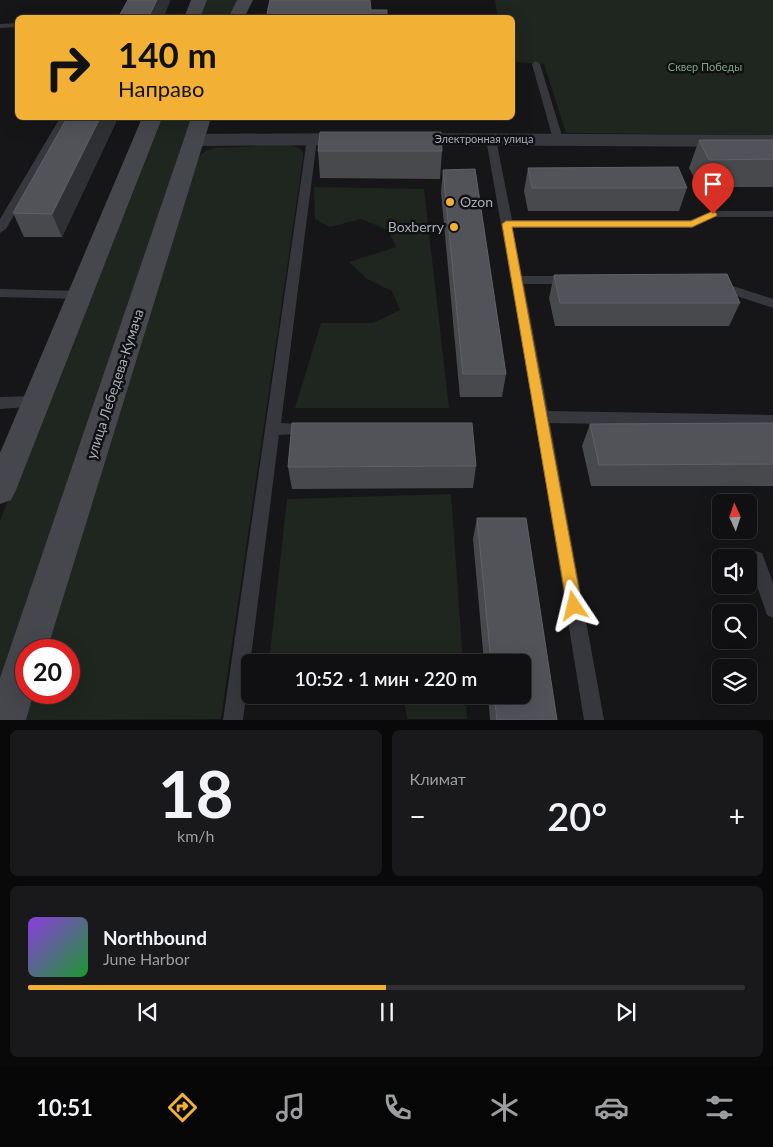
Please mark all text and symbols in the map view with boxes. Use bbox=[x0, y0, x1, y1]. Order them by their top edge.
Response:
text: 140 m bbox=[118, 33, 217, 75]
icon: right bbox=[35, 35, 100, 100]
park label: Сквер Победы bbox=[668, 60, 742, 73]
text: Направо bbox=[118, 75, 204, 102]
street label: Электронная улица bbox=[435, 132, 533, 145]
pin bbox=[692, 163, 734, 214]
icon: arrive bbox=[699, 170, 727, 198]
place label: Ozon bbox=[460, 193, 493, 210]
marker: Ozon bbox=[444, 196, 456, 208]
place label: Boxberry bbox=[388, 218, 445, 235]
marker: Boxberry bbox=[448, 221, 460, 233]
street label: улица Лебедева-Кумача bbox=[82, 307, 147, 461]
north arrow bbox=[712, 494, 758, 539]
map controls bbox=[712, 494, 757, 704]
button: sound bbox=[712, 549, 757, 594]
position arrow bbox=[547, 579, 599, 631]
button: search bbox=[712, 604, 757, 649]
speed limit sign: 20 bbox=[15, 639, 80, 704]
button: layers bbox=[712, 659, 757, 704]
text: 10:52 · 1 мин · 220 m bbox=[295, 667, 477, 690]
text: 18 bbox=[158, 754, 233, 832]
text: Климат bbox=[410, 769, 466, 788]
text: 20° bbox=[547, 793, 607, 839]
text: − bbox=[410, 799, 426, 833]
text: + bbox=[729, 799, 745, 833]
text: km/h bbox=[177, 826, 214, 845]
text: Northbound bbox=[103, 926, 207, 949]
text: June Harbor bbox=[103, 949, 190, 968]
icon: previous bbox=[134, 998, 162, 1026]
icon: pause bbox=[373, 998, 401, 1026]
icon: next bbox=[612, 998, 640, 1026]
icon: directions bbox=[165, 1090, 200, 1125]
icon: music bbox=[273, 1090, 308, 1125]
icon: phone bbox=[380, 1090, 415, 1125]
icon: climate bbox=[487, 1090, 522, 1125]
icon: car bbox=[594, 1090, 629, 1125]
icon: filters bbox=[702, 1090, 737, 1125]
text: 10:51 bbox=[36, 1094, 93, 1121]

